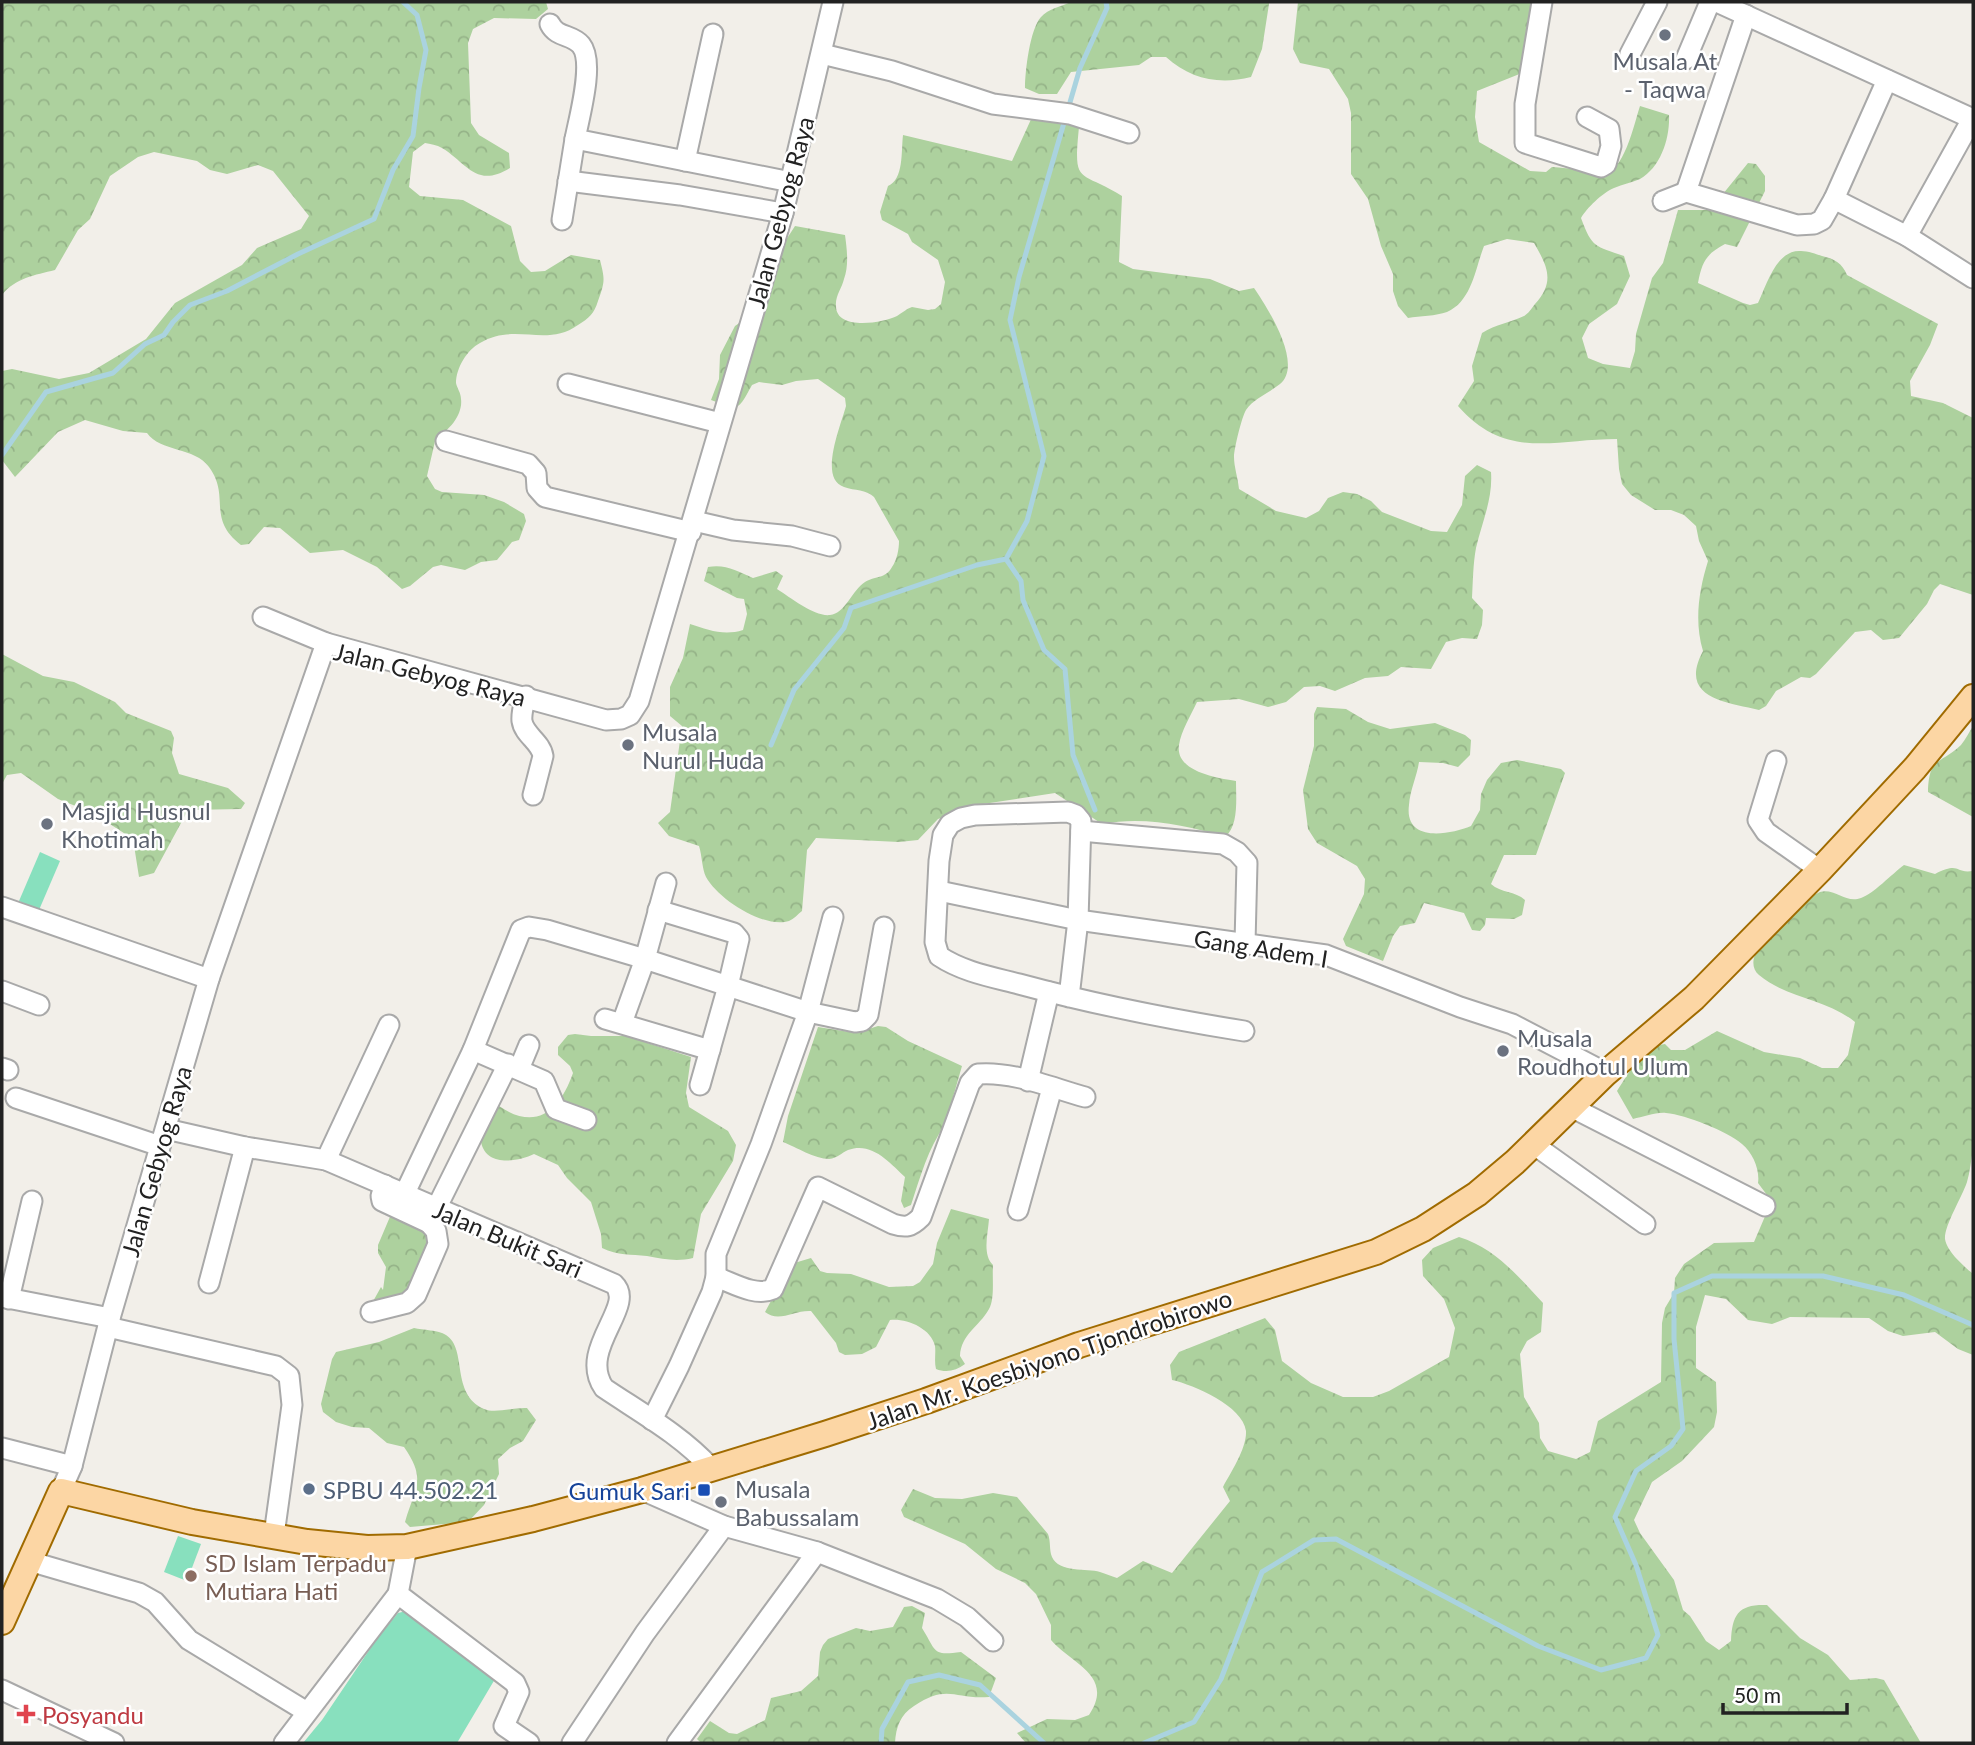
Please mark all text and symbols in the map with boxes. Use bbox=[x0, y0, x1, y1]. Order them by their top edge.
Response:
marker: Musala At - Taqwa bbox=[1657, 27, 1673, 43]
place label: Musala At - Taqwa bbox=[1613, 46, 1718, 103]
street label: Jalan Gebyog Raya bbox=[741, 113, 819, 311]
street label: Jalan Gebyog Raya bbox=[331, 636, 529, 712]
place label: Musala Nurul Huda bbox=[642, 717, 764, 774]
marker: Musala Nurul Huda bbox=[620, 737, 636, 753]
place label: Masjid Husnul Khotimah bbox=[61, 796, 211, 853]
marker: Masjid Husnul Khotimah bbox=[39, 816, 55, 832]
street label: Gang Adem I bbox=[1192, 923, 1330, 973]
place label: Musala Roudhotul Ulum bbox=[1517, 1023, 1688, 1080]
marker: Musala Roudhotul Ulum bbox=[1495, 1043, 1511, 1059]
street label: Jalan Gebyog Raya bbox=[115, 1062, 197, 1260]
street label: Jalan Bukit Sari bbox=[429, 1195, 587, 1283]
street label: Jalan Mr. Koesbiyono Tjondrobirowo bbox=[862, 1283, 1236, 1435]
place label: Musala Babussalam bbox=[735, 1474, 859, 1531]
place label: SPBU 44.502.21 bbox=[323, 1475, 499, 1504]
place label: Gumuk Sari bbox=[569, 1476, 690, 1505]
marker: SPBU 44.502.21 bbox=[301, 1481, 317, 1497]
marker: Gumuk Sari bbox=[696, 1482, 712, 1498]
marker: Musala Babussalam bbox=[713, 1494, 729, 1510]
place label: SD Islam Terpadu Mutiara Hati bbox=[205, 1548, 387, 1605]
marker: SD Islam Terpadu Mutiara Hati bbox=[183, 1568, 199, 1584]
scale bar bbox=[1723, 1672, 1847, 1716]
text: 50 m bbox=[1734, 1682, 1781, 1707]
place label: Posyandu bbox=[42, 1700, 144, 1729]
marker: Posyandu bbox=[16, 1704, 36, 1724]

